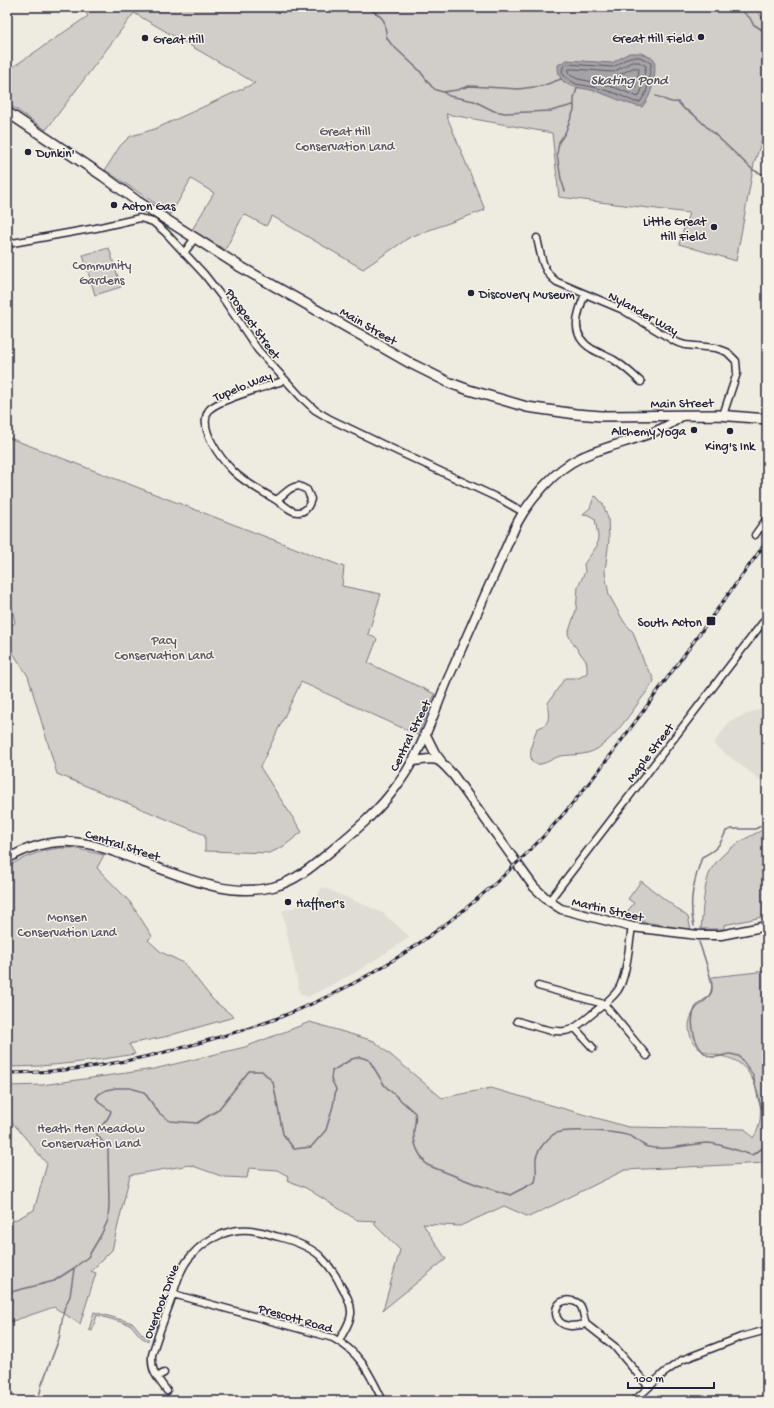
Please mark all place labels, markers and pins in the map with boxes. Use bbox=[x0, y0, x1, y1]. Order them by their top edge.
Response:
place label: Great Hill Field bbox=[612, 32, 694, 47]
marker: Great Hill Field bbox=[696, 32, 706, 42]
marker: Great Hill bbox=[140, 33, 150, 43]
place label: Great Hill bbox=[153, 33, 204, 48]
marker: Dunkin' bbox=[23, 147, 33, 157]
place label: Dunkin' bbox=[35, 147, 75, 162]
marker: Acton Gas bbox=[109, 200, 119, 210]
place label: Acton Gas bbox=[122, 200, 177, 215]
place label: Little Great Hill Field bbox=[643, 215, 708, 245]
marker: Little Great Hill Field bbox=[709, 222, 719, 232]
marker: Discovery Museum bbox=[466, 288, 476, 298]
place label: Discovery Museum bbox=[478, 288, 575, 303]
place label: Alchemy Yoga bbox=[611, 425, 687, 440]
marker: Alchemy Yoga bbox=[689, 425, 699, 435]
marker: King's Ink bbox=[725, 426, 735, 436]
place label: King's Ink bbox=[705, 440, 756, 455]
marker: South Acton bbox=[705, 615, 717, 627]
place label: South Acton bbox=[637, 616, 703, 631]
marker: Haffner's bbox=[283, 897, 293, 907]
place label: Haffner's bbox=[296, 897, 345, 912]

